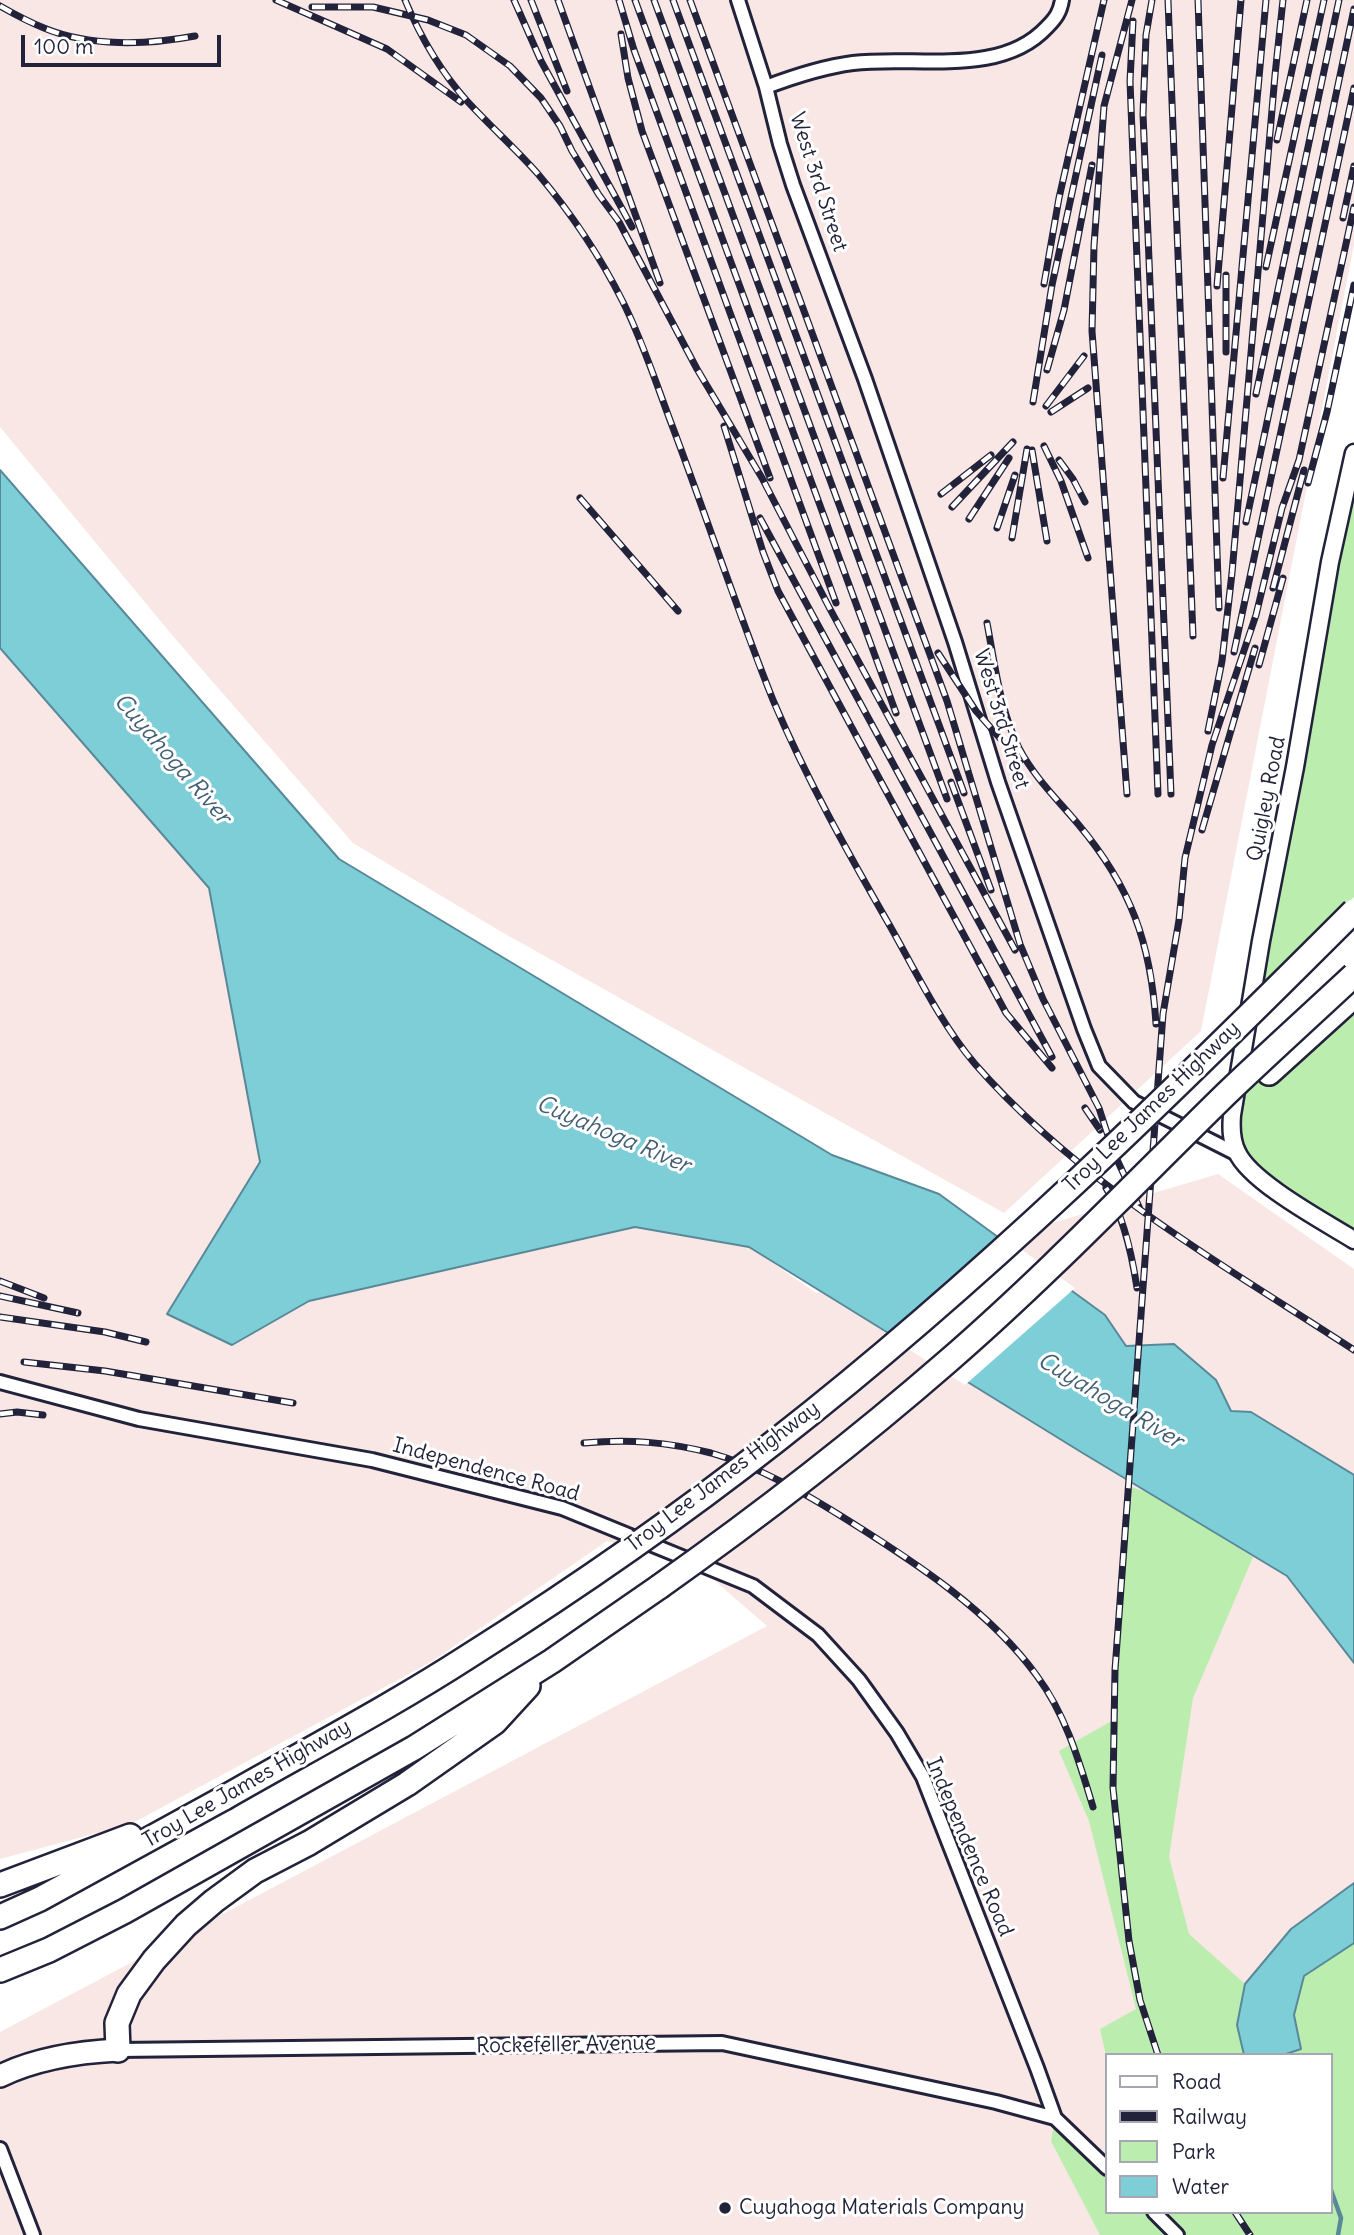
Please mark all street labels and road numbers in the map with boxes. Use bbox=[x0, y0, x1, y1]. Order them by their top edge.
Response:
street label: West 3rd Street bbox=[784, 109, 852, 255]
street label: West 3rd Street bbox=[968, 646, 1034, 792]
street label: Quigley Road bbox=[1243, 734, 1291, 864]
street label: Troy Lee James Highway bbox=[1058, 1016, 1246, 1198]
street label: Troy Lee James Highway bbox=[621, 1396, 825, 1558]
street label: Independence Road bbox=[390, 1433, 582, 1507]
street label: Troy Lee James Highway bbox=[139, 1714, 355, 1854]
street label: Independence Road bbox=[920, 1754, 1018, 1940]
street label: Rockefeller Avenue bbox=[476, 2031, 656, 2059]

